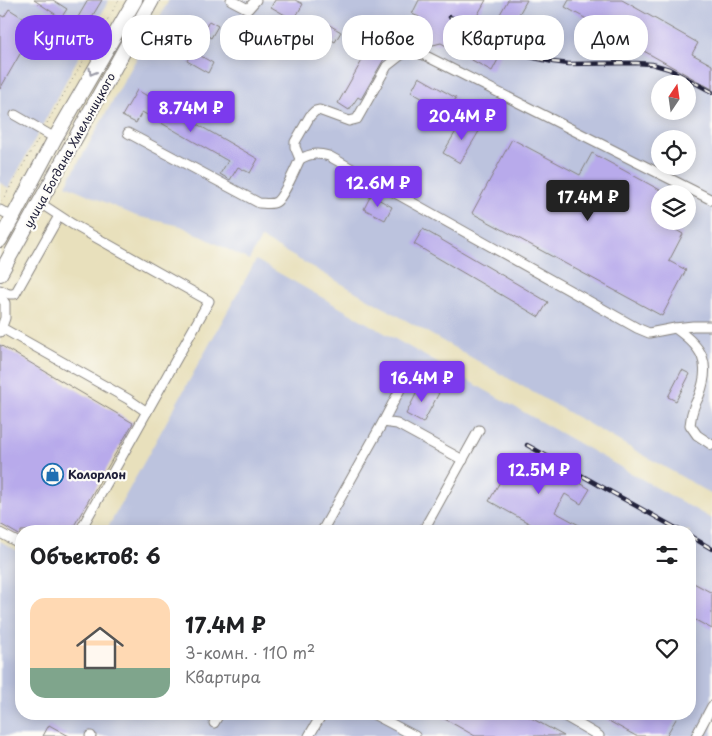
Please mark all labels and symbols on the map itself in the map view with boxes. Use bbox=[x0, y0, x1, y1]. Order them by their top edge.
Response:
one-way arrow bbox=[89, 67, 99, 76]
street label: улица Богдана Хмельницкого bbox=[19, 69, 119, 231]
north arrow bbox=[651, 75, 696, 120]
pin: 8.74M ₽ bbox=[145, 90, 237, 133]
pin: 20.4M ₽ bbox=[416, 98, 508, 141]
pin: 12.6M ₽ bbox=[332, 166, 424, 208]
pin: 17.4M ₽ bbox=[542, 180, 634, 222]
pin: 16.4M ₽ bbox=[376, 360, 468, 403]
pin: 12.5M ₽ bbox=[493, 452, 585, 495]
shop icon: Колорлон bbox=[40, 462, 64, 486]
place label: Колорлон bbox=[68, 465, 126, 483]

